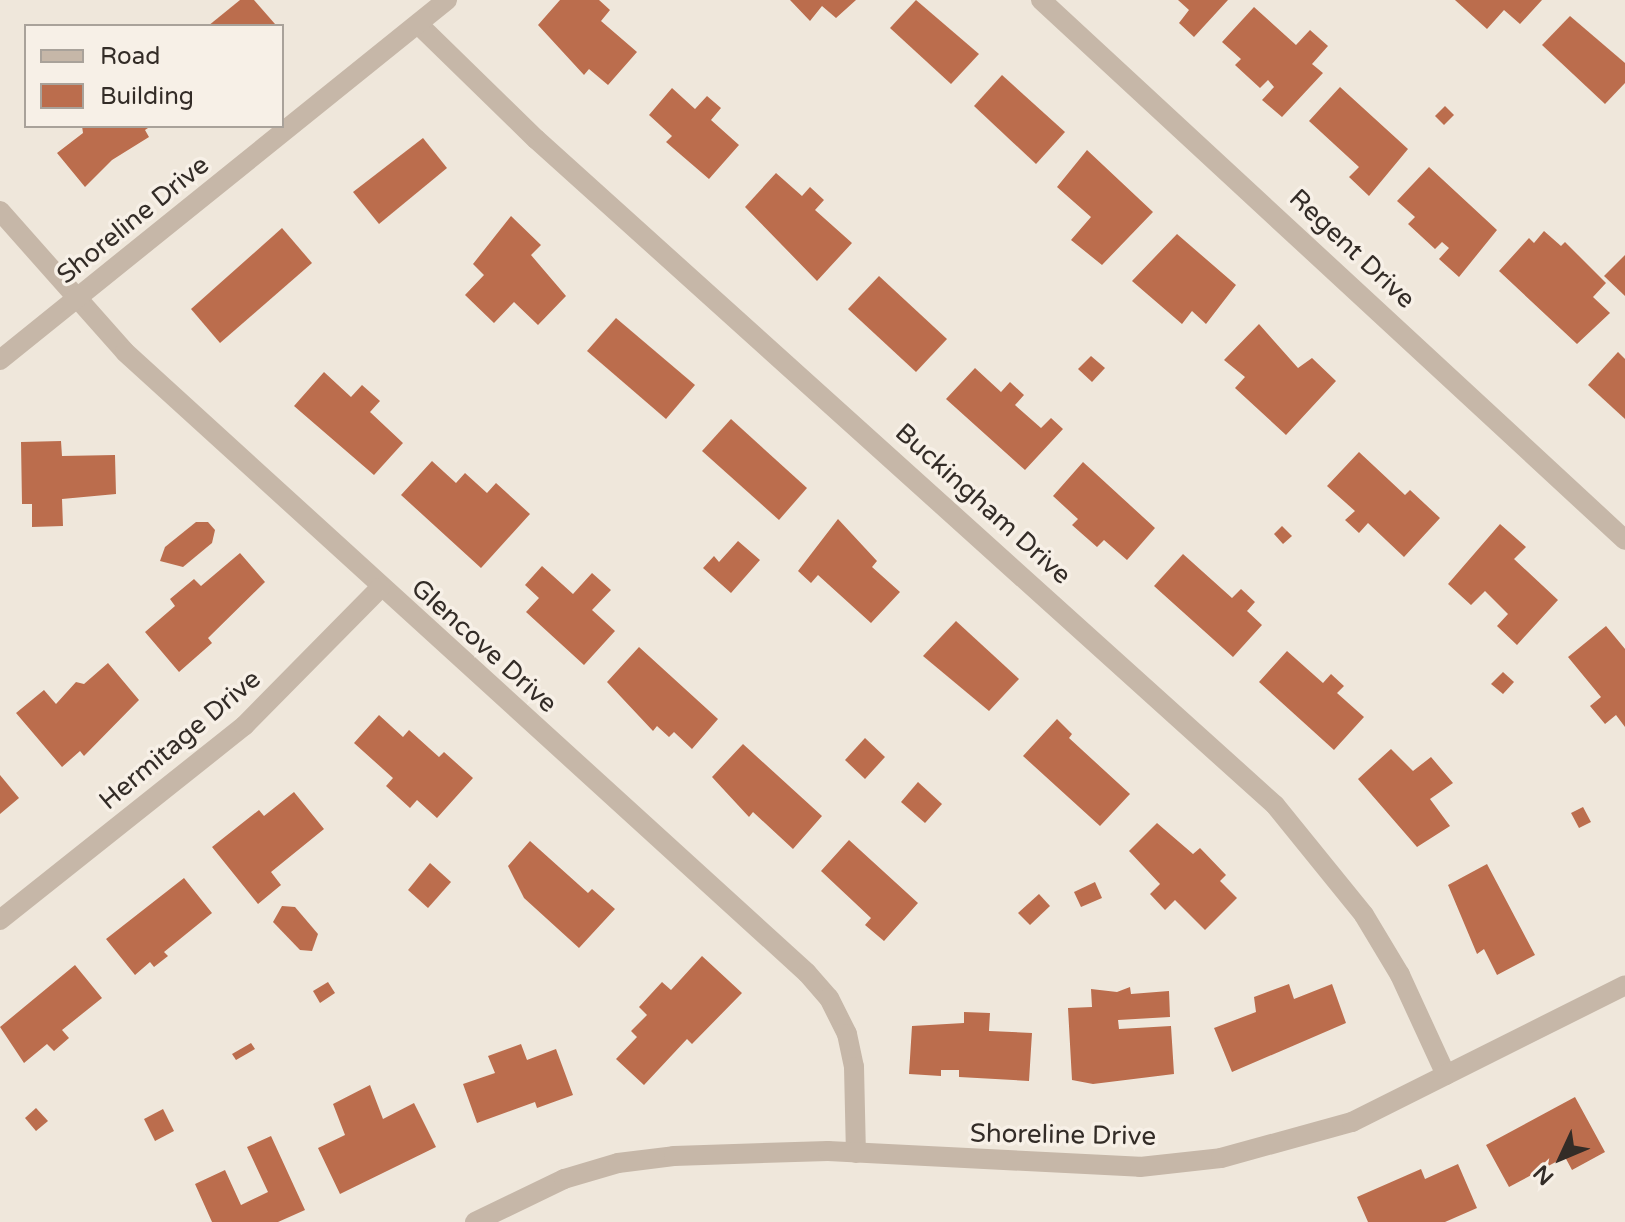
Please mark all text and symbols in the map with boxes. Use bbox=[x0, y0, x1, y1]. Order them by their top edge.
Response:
legend bbox=[24, 24, 284, 128]
text: Road bbox=[100, 42, 160, 71]
text: Building bbox=[100, 82, 194, 111]
street label: Shoreline Drive bbox=[51, 149, 215, 291]
street label: Regent Drive bbox=[1283, 183, 1421, 315]
street label: Buckingham Drive bbox=[889, 417, 1077, 591]
street label: Glencove Drive bbox=[405, 572, 563, 720]
street label: Hermitage Drive bbox=[93, 664, 267, 816]
street label: Shoreline Drive bbox=[970, 1118, 1156, 1152]
north arrow bbox=[1521, 1118, 1601, 1198]
text: N bbox=[1528, 1159, 1559, 1190]

